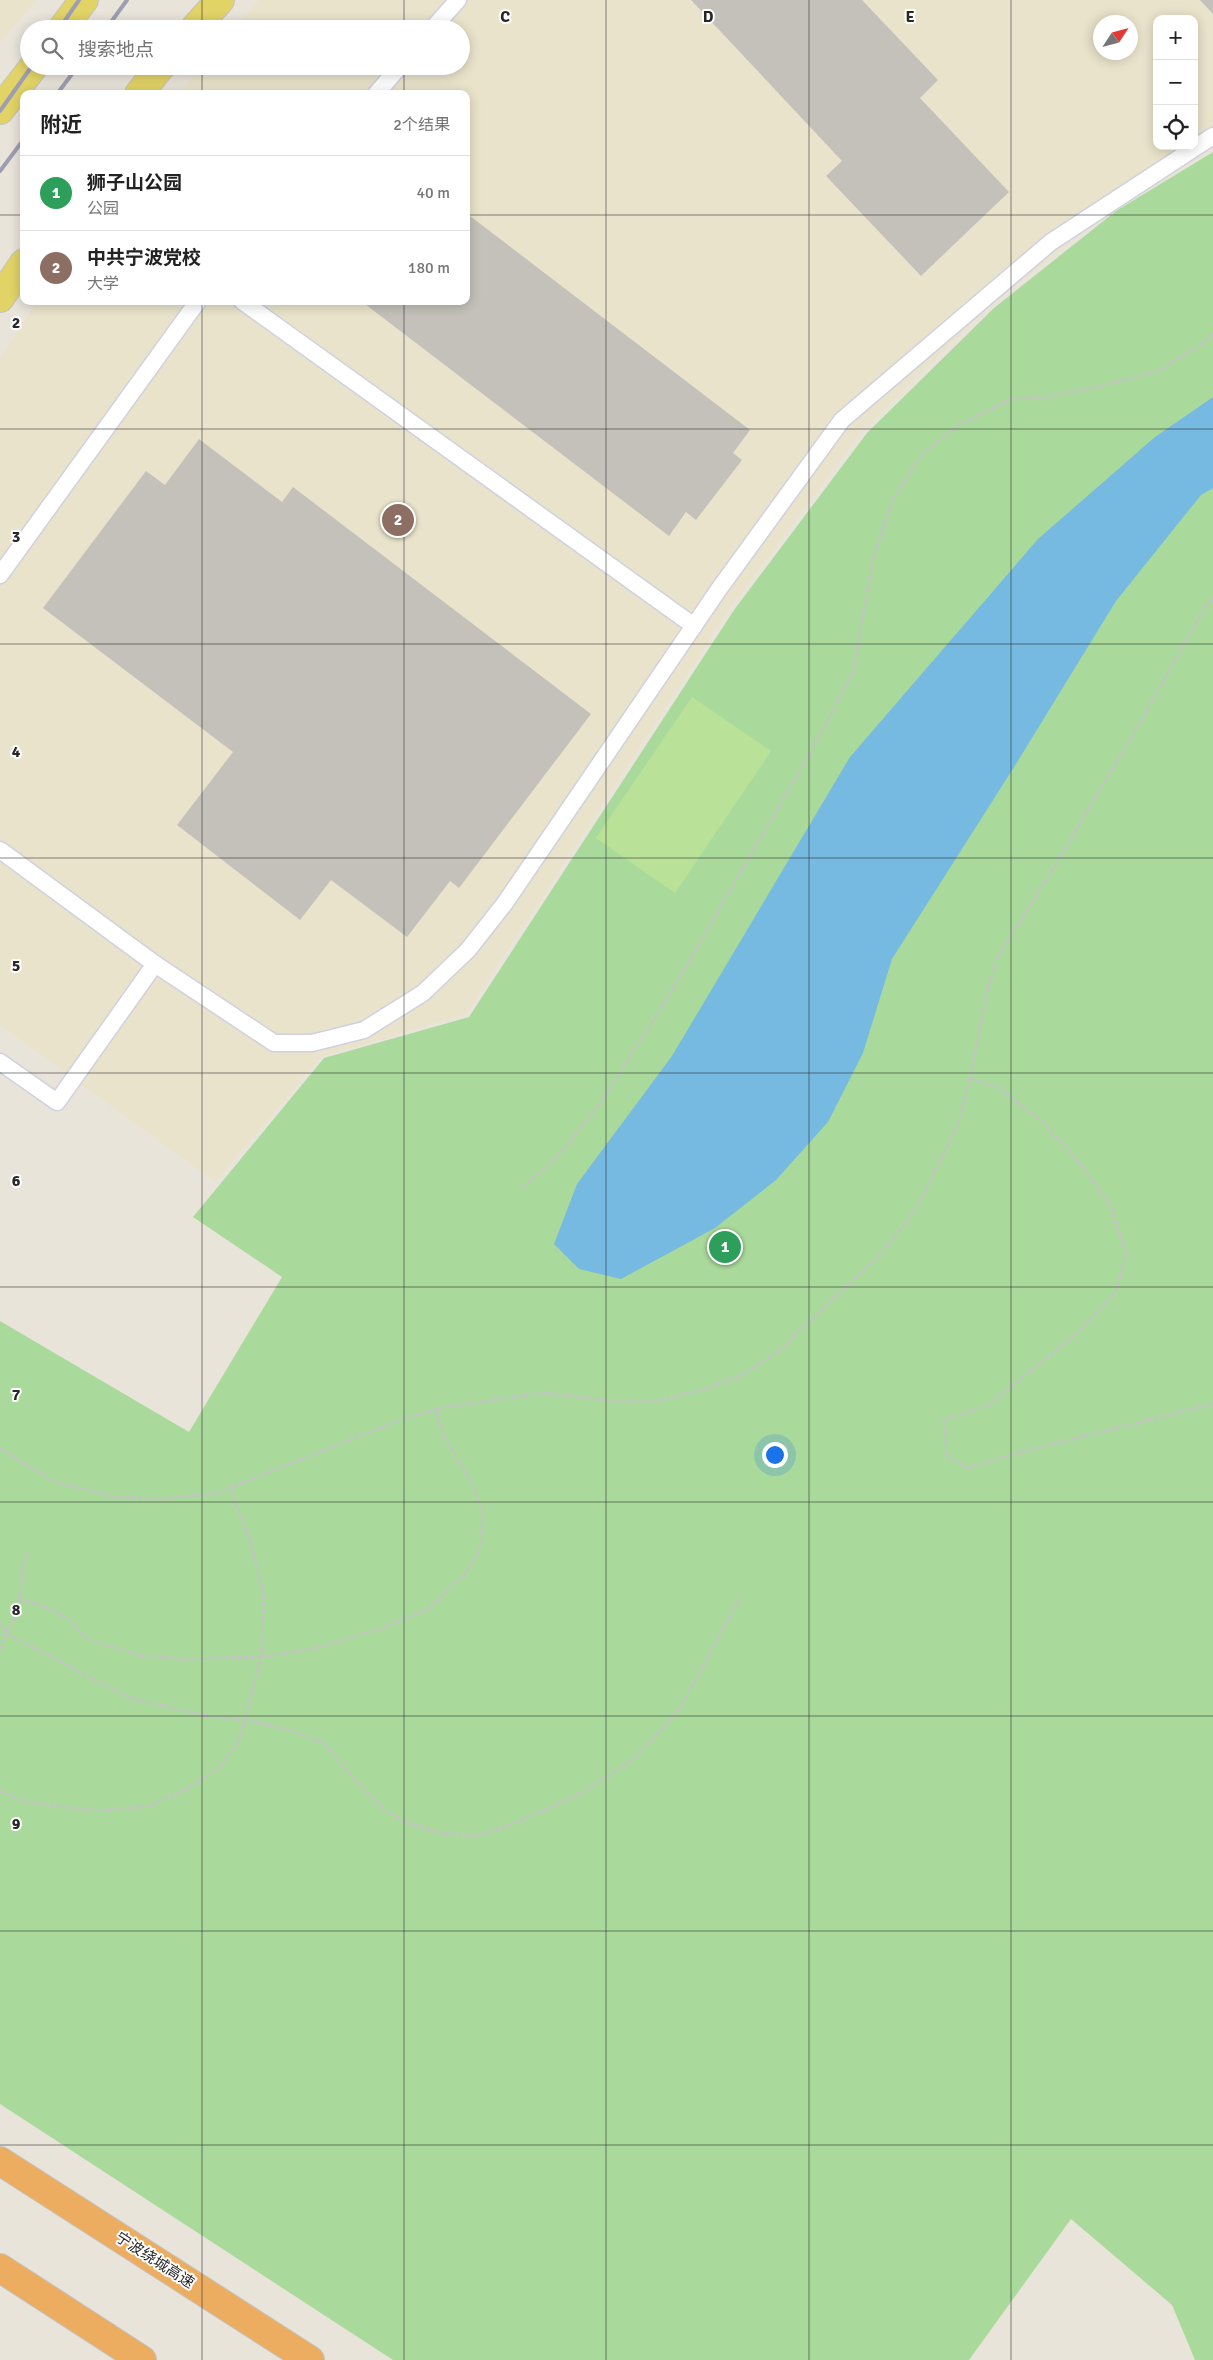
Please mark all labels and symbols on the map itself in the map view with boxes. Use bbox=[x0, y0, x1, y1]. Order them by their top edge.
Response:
text: C bbox=[500, 7, 510, 27]
text: D bbox=[703, 7, 714, 27]
text: E bbox=[905, 7, 915, 27]
north arrow bbox=[1093, 15, 1138, 60]
text: 2 bbox=[12, 313, 20, 333]
pin: 2 bbox=[382, 501, 414, 539]
text: 3 bbox=[12, 527, 20, 547]
text: 4 bbox=[12, 742, 21, 762]
text: 5 bbox=[12, 956, 20, 976]
text: 6 bbox=[12, 1171, 21, 1191]
pin: 1 bbox=[709, 1228, 741, 1266]
text: 7 bbox=[12, 1385, 21, 1405]
your location bbox=[762, 1442, 788, 1468]
text: 8 bbox=[12, 1600, 21, 1620]
text: 9 bbox=[12, 1814, 21, 1834]
street label: 宁波绕城高速 bbox=[112, 2228, 198, 2292]

